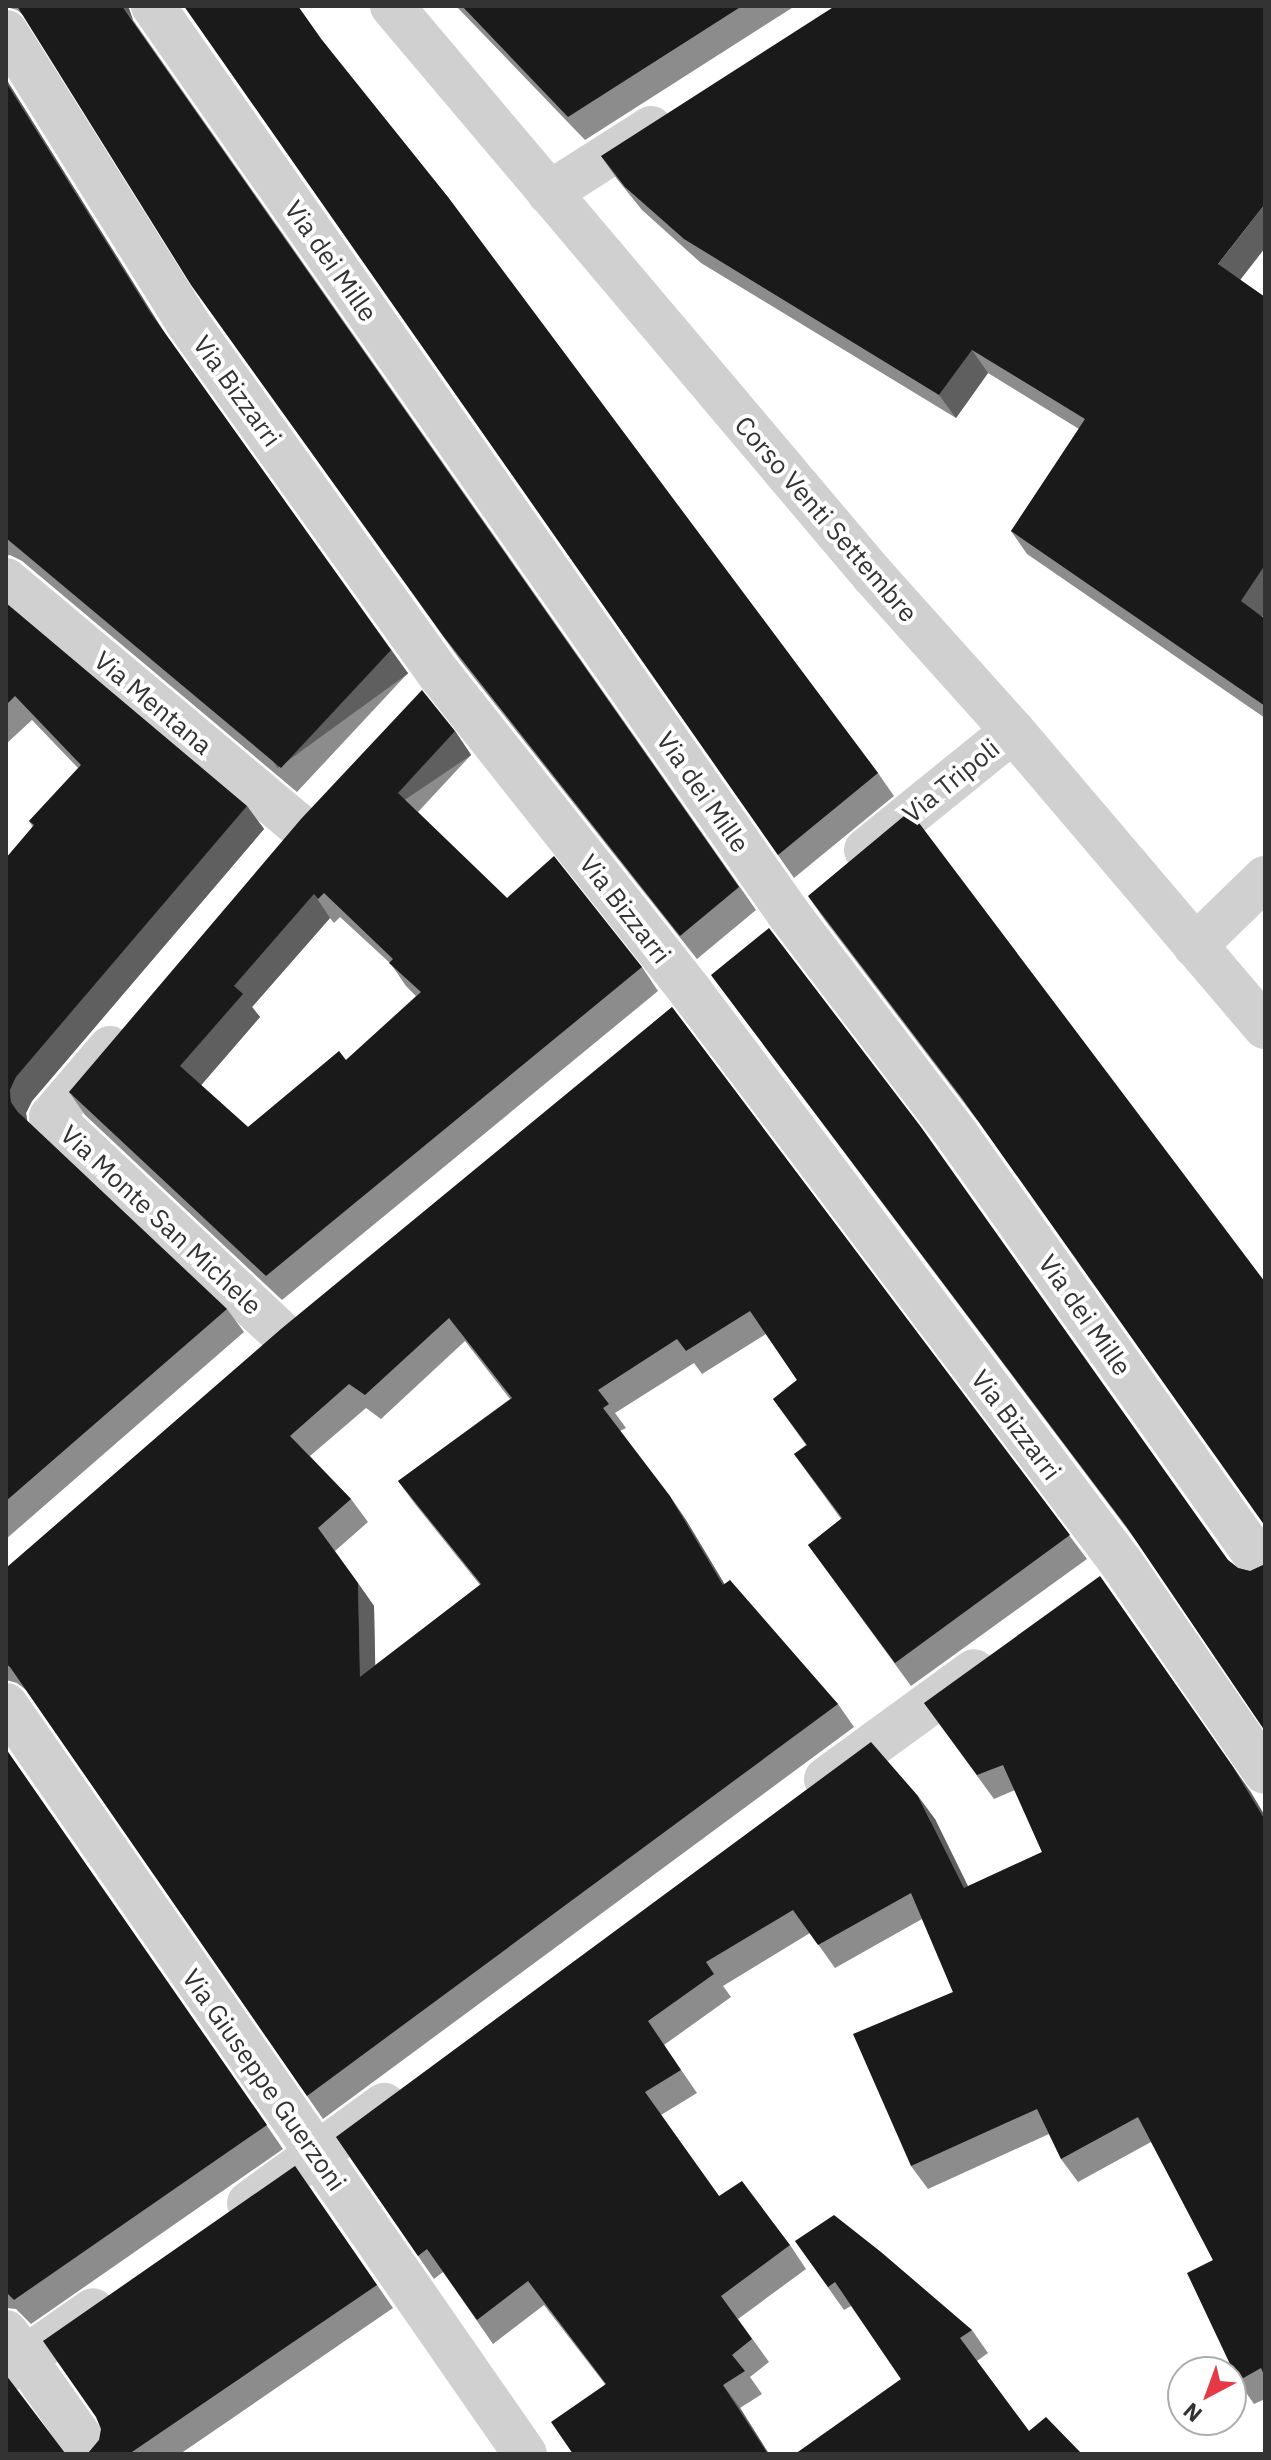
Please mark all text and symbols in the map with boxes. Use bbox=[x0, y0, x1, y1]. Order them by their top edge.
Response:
street label: Via dei Mille bbox=[278, 195, 384, 327]
street label: Via Bizzarri bbox=[186, 329, 288, 453]
street label: Corso Venti Settembre bbox=[728, 410, 924, 628]
street label: Via Mentana bbox=[88, 645, 218, 761]
street label: Via dei Mille bbox=[650, 726, 756, 858]
street label: Via Tripoli bbox=[896, 733, 1006, 829]
street label: Via Bizzarri bbox=[573, 848, 677, 970]
street label: Via Monte San Michele bbox=[54, 1119, 268, 1321]
street label: Via dei Mille bbox=[1032, 1249, 1138, 1381]
street label: Via Bizzarri bbox=[965, 1364, 1067, 1486]
street label: Via Giuseppe Guerzoni bbox=[176, 1963, 352, 2197]
north arrow bbox=[1167, 2356, 1247, 2436]
text: N bbox=[1177, 2397, 1208, 2429]

